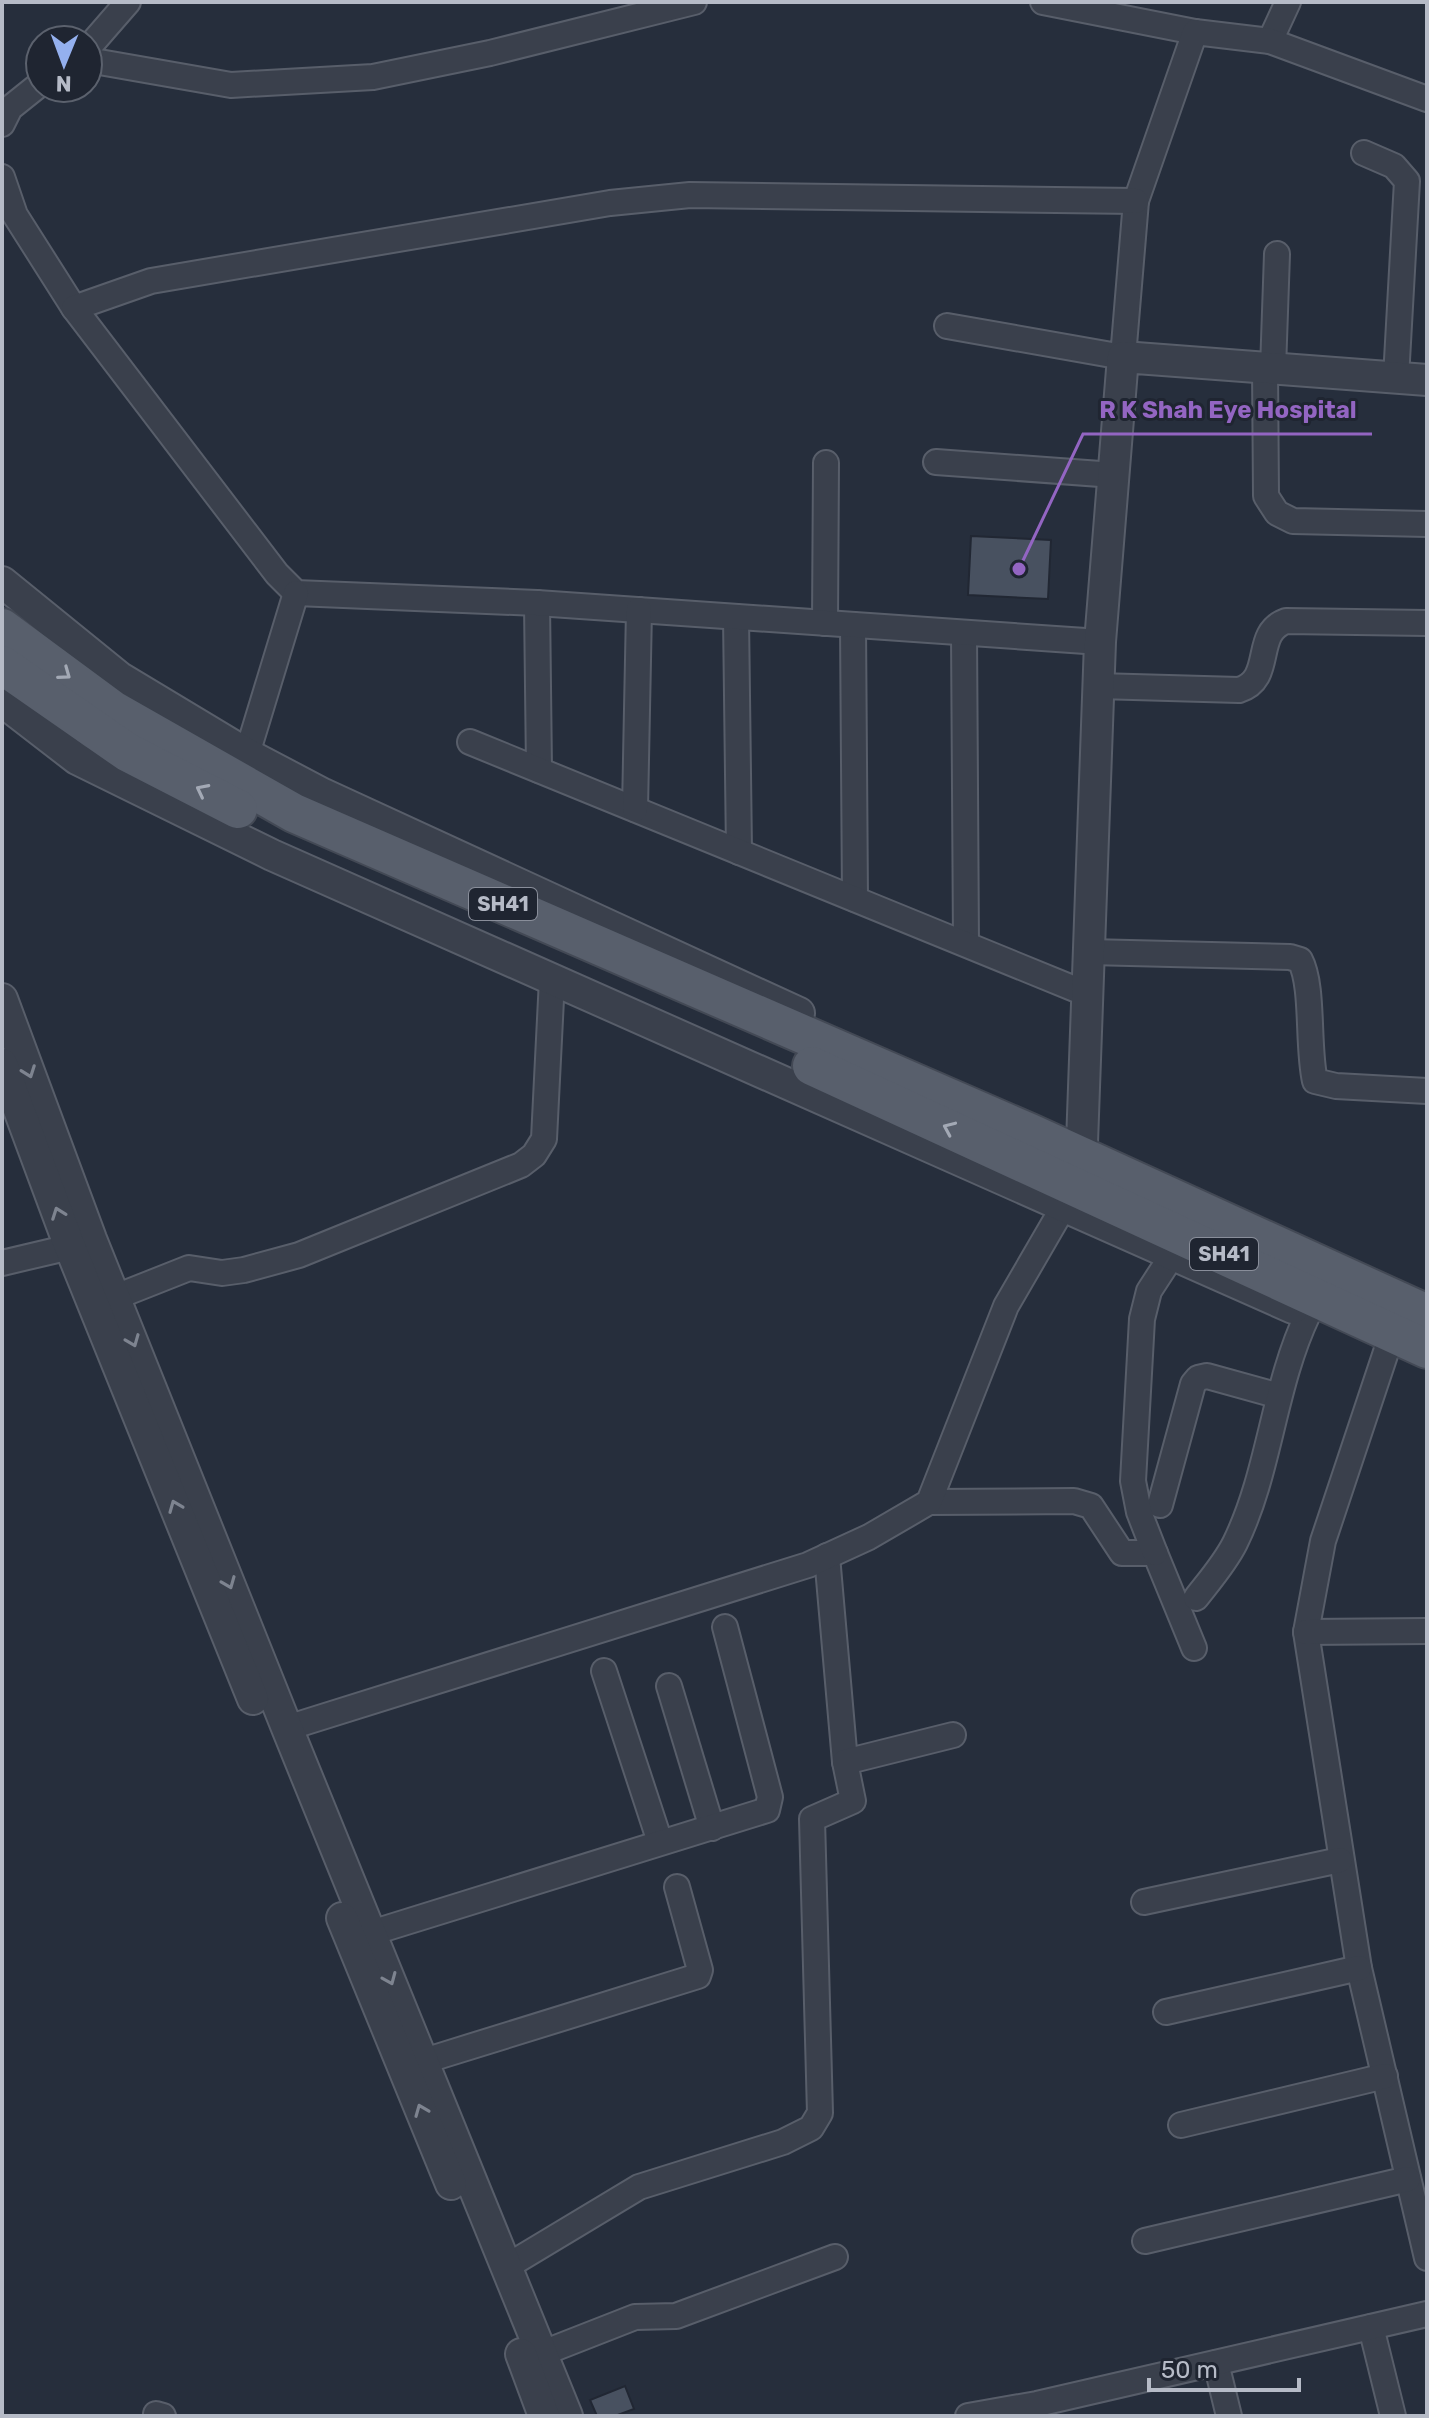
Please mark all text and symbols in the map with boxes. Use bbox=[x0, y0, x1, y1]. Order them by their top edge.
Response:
north arrow bbox=[24, 24, 104, 104]
text: N bbox=[56, 70, 72, 97]
callout: R K Shah Eye Hospital bbox=[1083, 386, 1372, 434]
text: R K Shah Eye Hospital bbox=[1099, 396, 1357, 424]
one-way arrow bbox=[56, 664, 71, 679]
one-way arrow bbox=[195, 785, 210, 800]
road number: SH41 bbox=[469, 888, 537, 920]
one-way arrow bbox=[19, 1065, 36, 1079]
one-way arrow bbox=[943, 1121, 957, 1137]
one-way arrow bbox=[51, 1207, 68, 1221]
road number: SH41 bbox=[1190, 1238, 1258, 1270]
one-way arrow bbox=[123, 1333, 139, 1347]
one-way arrow bbox=[168, 1500, 185, 1514]
one-way arrow bbox=[219, 1575, 236, 1589]
one-way arrow bbox=[380, 1971, 397, 1985]
one-way arrow bbox=[414, 2104, 431, 2118]
scale bar bbox=[1149, 2342, 1299, 2392]
text: 50 m bbox=[1161, 2356, 1218, 2384]

